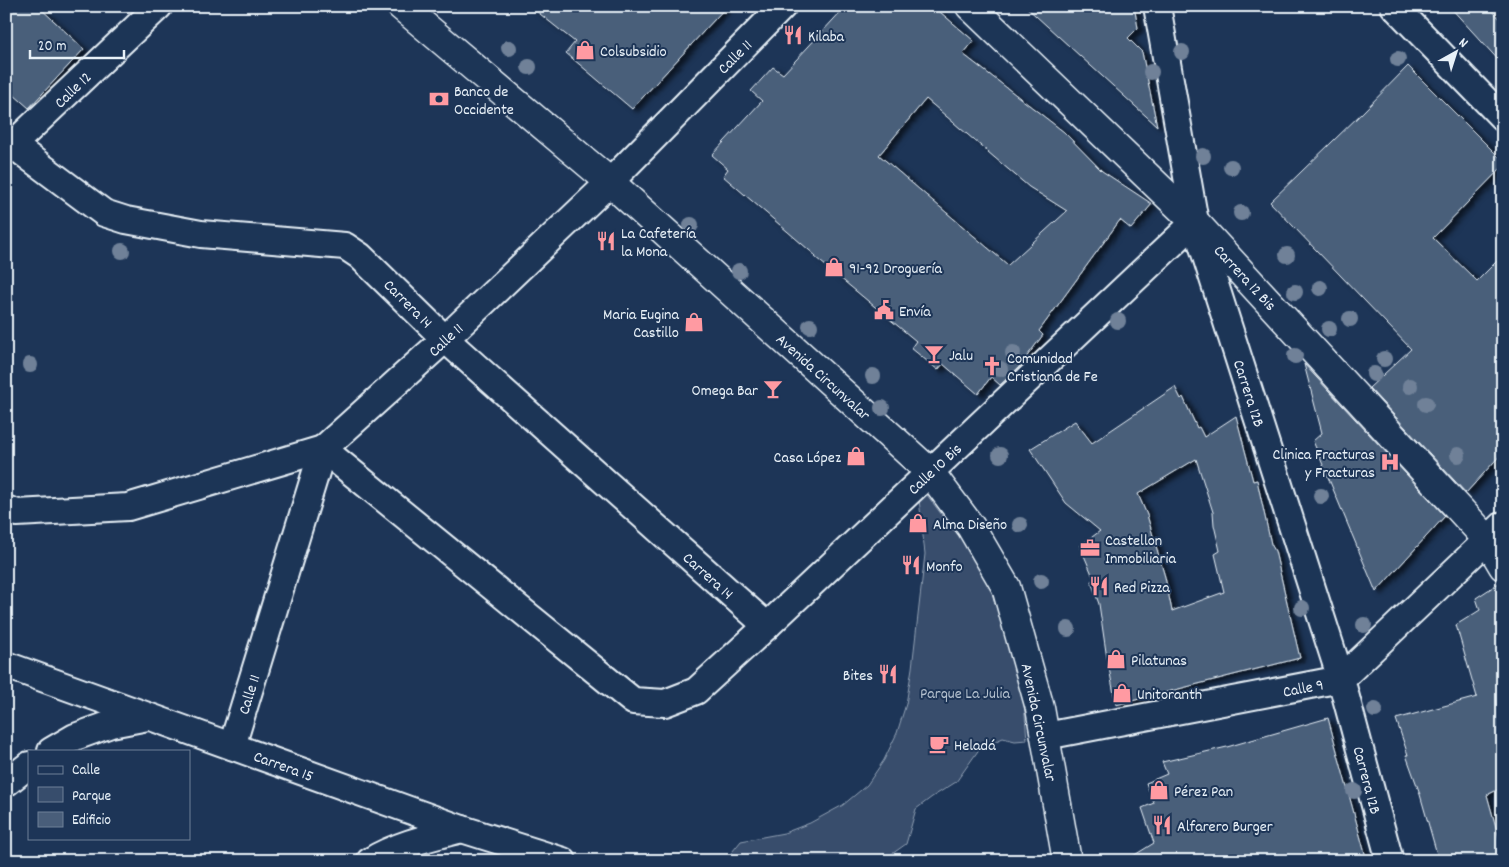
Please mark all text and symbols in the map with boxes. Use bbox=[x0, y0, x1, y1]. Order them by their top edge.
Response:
restaurant icon: Kilaba bbox=[782, 24, 804, 46]
place label: Kilaba bbox=[808, 26, 845, 49]
scale bar bbox=[30, 28, 124, 60]
north arrow bbox=[1432, 28, 1482, 78]
text: N bbox=[1454, 34, 1472, 53]
street label: Calle 11 bbox=[713, 35, 758, 80]
text: 20 m bbox=[38, 36, 66, 58]
shop icon: Colsubsidio bbox=[574, 39, 596, 61]
place label: Colsubsidio bbox=[600, 41, 667, 64]
street label: Calle 12 bbox=[50, 67, 98, 114]
place label: Banco de Occidente bbox=[454, 81, 514, 122]
bank icon: Banco de Occidente bbox=[428, 88, 450, 110]
place label: La Cafetería la Mona bbox=[621, 223, 697, 264]
restaurant icon: La Cafetería la Mona bbox=[595, 230, 617, 252]
street label: Carrera 12 Bis bbox=[1208, 241, 1281, 317]
shop icon: 91-92 Droguería bbox=[823, 256, 845, 278]
place label: 91-92 Droguería bbox=[849, 258, 942, 281]
street label: Carrera 14 bbox=[377, 275, 437, 335]
public building icon: Envía bbox=[873, 299, 895, 321]
place label: Envía bbox=[899, 301, 931, 324]
place label: Maria Eugina Castillo bbox=[603, 304, 679, 345]
shop icon: Maria Eugina Castillo bbox=[683, 311, 705, 333]
street label: Calle 11 bbox=[424, 319, 469, 363]
street label: Avenida Circunvalar bbox=[770, 329, 875, 427]
bar icon: Jalu bbox=[923, 343, 945, 365]
place label: Jalu bbox=[949, 345, 973, 368]
place label: Comunidad Cristiana de Fe bbox=[1007, 348, 1098, 389]
church icon: Comunidad Cristiana de Fe bbox=[981, 355, 1003, 377]
street label: Carrera 12B bbox=[1226, 357, 1269, 430]
bar icon: Omega Bar bbox=[762, 378, 784, 400]
place label: Omega Bar bbox=[692, 380, 758, 403]
street label: Calle 10 Bis bbox=[903, 438, 968, 501]
place label: Clinica Fracturas y Fracturas bbox=[1272, 444, 1375, 485]
shop icon: Casa López bbox=[845, 445, 867, 467]
place label: Casa López bbox=[774, 447, 841, 470]
hospital icon: Clinica Fracturas y Fracturas bbox=[1379, 451, 1401, 473]
shop icon: Alma Diseño bbox=[907, 512, 929, 534]
place label: Alma Diseño bbox=[933, 514, 1007, 537]
place label: Castellon Inmobiliaria bbox=[1105, 530, 1176, 571]
office icon: Castellon Inmobiliaria bbox=[1079, 537, 1101, 559]
street label: Carrera 14 bbox=[677, 548, 738, 606]
restaurant icon: Monfo bbox=[900, 554, 922, 576]
place label: Monfo bbox=[926, 556, 963, 579]
restaurant icon: Red Pizza bbox=[1088, 575, 1110, 597]
place label: Red Pizza bbox=[1114, 577, 1170, 600]
shop icon: Pilatunas bbox=[1105, 648, 1127, 670]
place label: Pilatunas bbox=[1131, 650, 1187, 673]
street label: Avenida Circunvalar bbox=[1014, 661, 1061, 784]
restaurant icon: Bites bbox=[877, 663, 899, 685]
place label: Bites bbox=[843, 665, 873, 688]
street label: Calle 11 bbox=[233, 672, 267, 718]
street label: Calle 9 bbox=[1281, 674, 1326, 705]
shop icon: Unitoranth bbox=[1111, 682, 1133, 704]
park label: Parque La Julia bbox=[920, 683, 1011, 706]
place label: Unitoranth bbox=[1137, 684, 1202, 707]
cafe icon: Heladá bbox=[928, 733, 950, 755]
place label: Heladá bbox=[954, 735, 996, 758]
street label: Carrera 12B bbox=[1345, 744, 1386, 817]
street label: Carrera 15 bbox=[250, 746, 316, 789]
legend bbox=[28, 750, 190, 840]
text: Calle bbox=[72, 760, 101, 782]
shop icon: Pérez Pan bbox=[1148, 779, 1170, 801]
place label: Pérez Pan bbox=[1174, 781, 1233, 804]
text: Parque bbox=[72, 786, 112, 808]
text: Edificio bbox=[72, 810, 111, 832]
restaurant icon: Alfarero Burger bbox=[1151, 814, 1173, 836]
place label: Alfarero Burger bbox=[1177, 816, 1273, 839]

